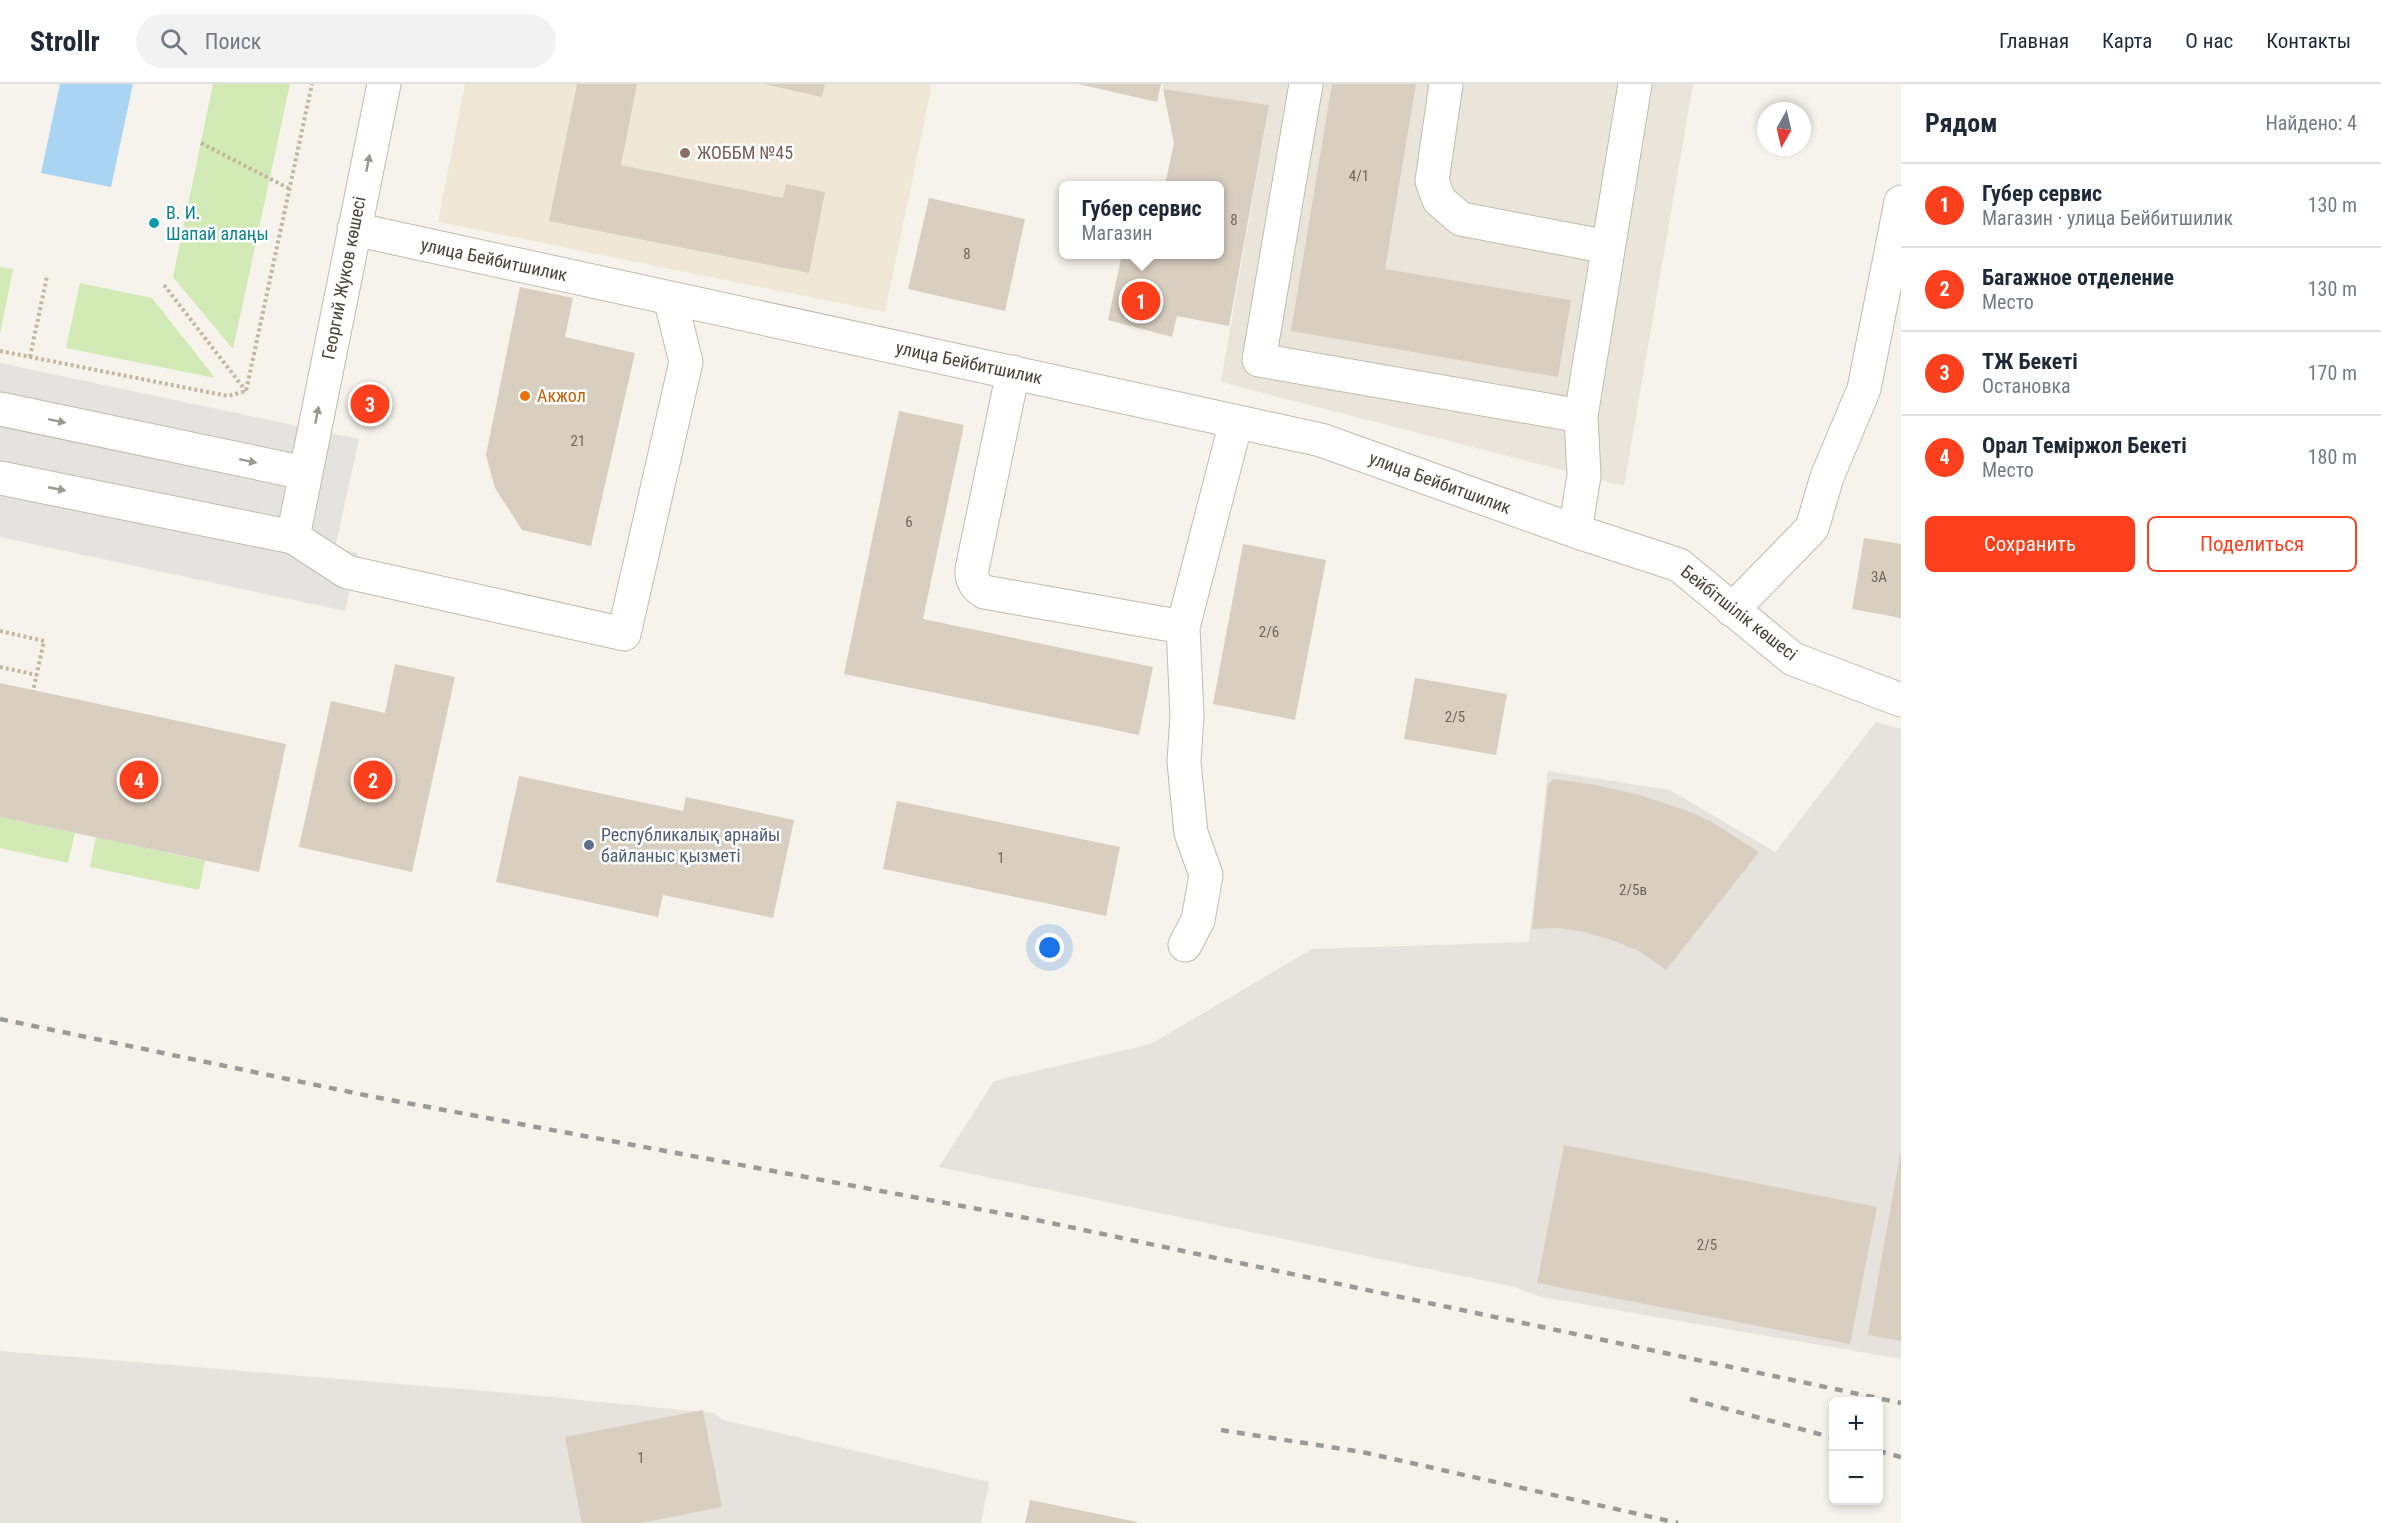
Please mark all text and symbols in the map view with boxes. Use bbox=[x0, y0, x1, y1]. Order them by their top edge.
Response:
search box bbox=[136, 14, 556, 68]
text: Strollr bbox=[30, 25, 100, 58]
icon: search bbox=[157, 25, 190, 58]
text: Поиск bbox=[205, 29, 261, 54]
text: Главная bbox=[1999, 29, 2069, 53]
text: Карта bbox=[2102, 29, 2152, 53]
text: О нас bbox=[2185, 29, 2233, 53]
text: Контакты bbox=[2266, 29, 2351, 53]
north arrow bbox=[1757, 102, 1811, 156]
text: Рядом bbox=[1925, 108, 1997, 138]
text: Найдено: 4 bbox=[2265, 111, 2357, 135]
place label: ЖОББМ №45 bbox=[697, 142, 793, 163]
marker: ЖОББМ №45 bbox=[678, 146, 692, 160]
one-way arrow bbox=[364, 153, 373, 172]
house number: 4/1 bbox=[1349, 167, 1369, 185]
popup bbox=[1059, 181, 1224, 259]
text: Губер сервис bbox=[1982, 181, 2102, 206]
text: 1 bbox=[1939, 193, 1950, 217]
text: 130 m bbox=[2308, 193, 2357, 217]
street label: Георгий Жуков көшесі bbox=[317, 195, 370, 361]
text: Губер сервис bbox=[1082, 196, 1202, 221]
place label: В. И. Шапай алаңы bbox=[166, 202, 269, 244]
text: Магазин · улица Бейбитшилик bbox=[1982, 206, 2233, 230]
house number: 8 bbox=[1230, 211, 1238, 229]
marker: В. И. Шапай алаңы bbox=[147, 216, 161, 230]
text: Магазин bbox=[1082, 221, 1153, 245]
street label: улица Бейбитшилик bbox=[419, 234, 570, 285]
house number: 8 bbox=[963, 245, 971, 263]
text: Багажное отделение bbox=[1982, 265, 2174, 290]
text: 2 bbox=[1939, 277, 1950, 301]
text: 130 m bbox=[2308, 277, 2357, 301]
pin: 1 bbox=[1122, 278, 1160, 324]
text: Место bbox=[1982, 290, 2034, 314]
street label: улица Бейбитшилик bbox=[894, 337, 1045, 388]
text: ТЖ Бекеті bbox=[1982, 349, 2078, 374]
text: 3 bbox=[1939, 361, 1950, 385]
text: 170 m bbox=[2308, 361, 2357, 385]
text: Остановка bbox=[1982, 374, 2071, 398]
pin: 3 bbox=[350, 382, 389, 426]
place label: Акжол bbox=[537, 385, 586, 406]
marker: Акжол bbox=[518, 389, 532, 403]
one-way arrow bbox=[312, 406, 322, 425]
one-way arrow bbox=[48, 417, 67, 426]
house number: 21 bbox=[571, 432, 585, 450]
text: Орал Теміржол Бекеті bbox=[1982, 433, 2187, 458]
text: 4 bbox=[1939, 445, 1950, 469]
text: 180 m bbox=[2308, 445, 2357, 469]
street label: улица Бейбитшилик bbox=[1366, 447, 1514, 518]
one-way arrow bbox=[239, 457, 258, 466]
text: Место bbox=[1982, 458, 2034, 482]
one-way arrow bbox=[48, 485, 67, 494]
house number: 6 bbox=[905, 513, 913, 531]
button: Сохранить bbox=[1925, 516, 2135, 572]
button: Поделиться bbox=[2147, 516, 2357, 572]
street label: Бейбітшілік көшесі bbox=[1677, 561, 1802, 665]
house number: 3А bbox=[1871, 568, 1887, 586]
house number: 2/6 bbox=[1259, 623, 1279, 641]
house number: 2/5 bbox=[1445, 708, 1465, 726]
pin: 4 bbox=[120, 758, 158, 802]
pin: 2 bbox=[354, 758, 392, 802]
place label: Республикалық арнайы байланыс қызметі bbox=[601, 824, 780, 866]
marker: Республикалық арнайы байланыс қызметі bbox=[582, 838, 596, 852]
house number: 1 bbox=[997, 849, 1005, 867]
house number: 2/5в bbox=[1619, 881, 1647, 899]
your location bbox=[1035, 933, 1064, 962]
house number: 2/5 bbox=[1697, 1236, 1717, 1254]
map controls bbox=[1829, 1397, 1883, 1505]
button: + bbox=[1829, 1397, 1883, 1451]
house number: 1 bbox=[637, 1449, 645, 1467]
button: − bbox=[1829, 1451, 1883, 1505]

